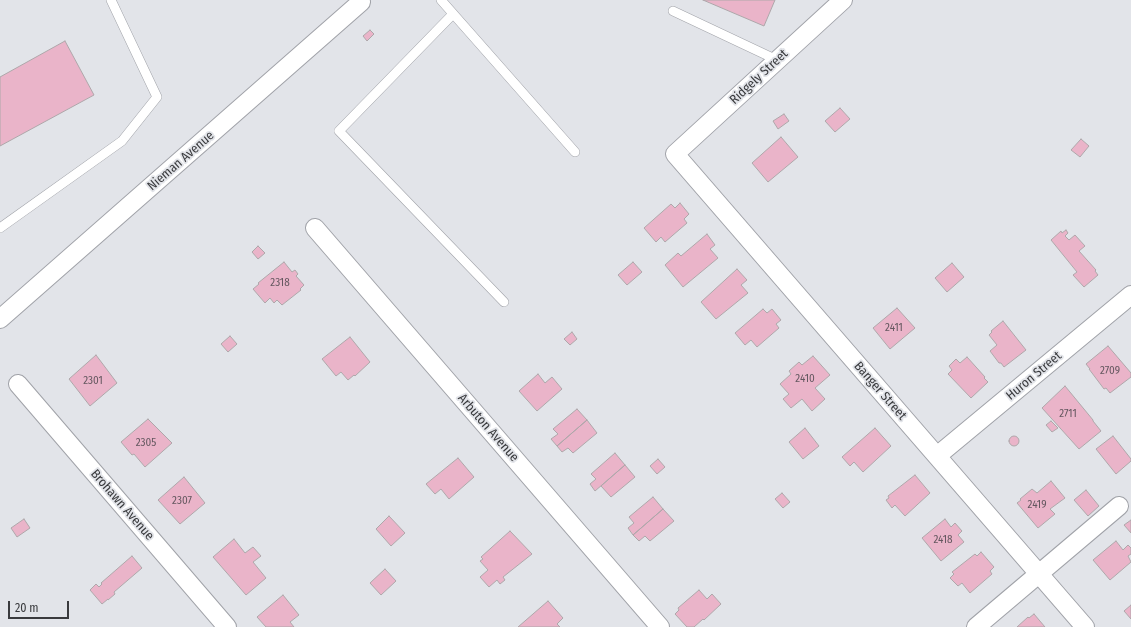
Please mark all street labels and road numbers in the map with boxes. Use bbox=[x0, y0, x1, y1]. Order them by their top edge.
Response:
street label: Ridgely Street bbox=[727, 46, 791, 108]
street label: Nieman Avenue bbox=[145, 128, 217, 194]
street label: Huron Street bbox=[1003, 348, 1065, 404]
street label: Banger Street bbox=[850, 359, 910, 423]
street label: Arbuton Avenue bbox=[454, 391, 522, 465]
street label: Brohawn Avenue bbox=[87, 466, 157, 544]

